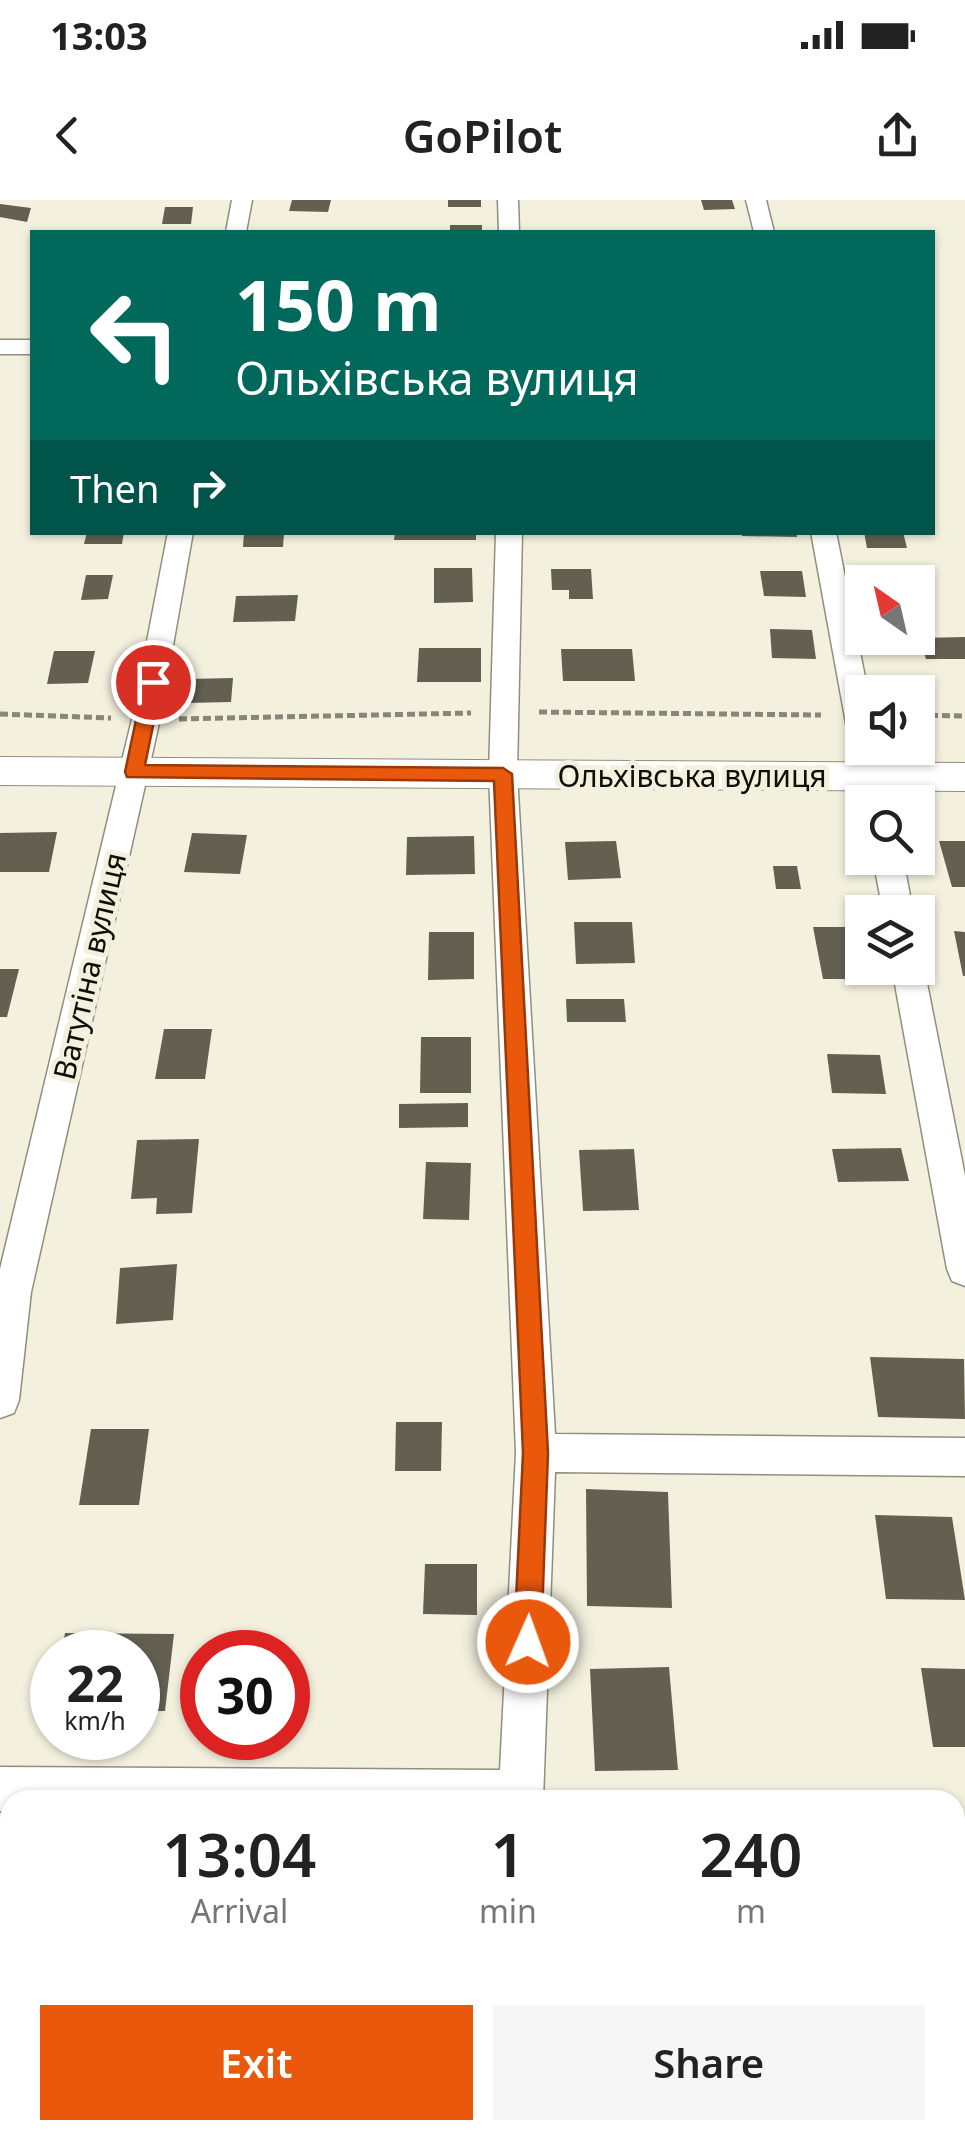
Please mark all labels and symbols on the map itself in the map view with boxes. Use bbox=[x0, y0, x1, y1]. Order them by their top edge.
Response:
north arrow bbox=[845, 565, 935, 655]
pin bbox=[111, 640, 196, 725]
street label: Ольхівська вулиця bbox=[557, 755, 827, 796]
street label: Ватутіна вулиця bbox=[43, 848, 135, 1084]
position arrow bbox=[476, 1590, 580, 1694]
speed limit sign: 30 bbox=[180, 1630, 310, 1760]

